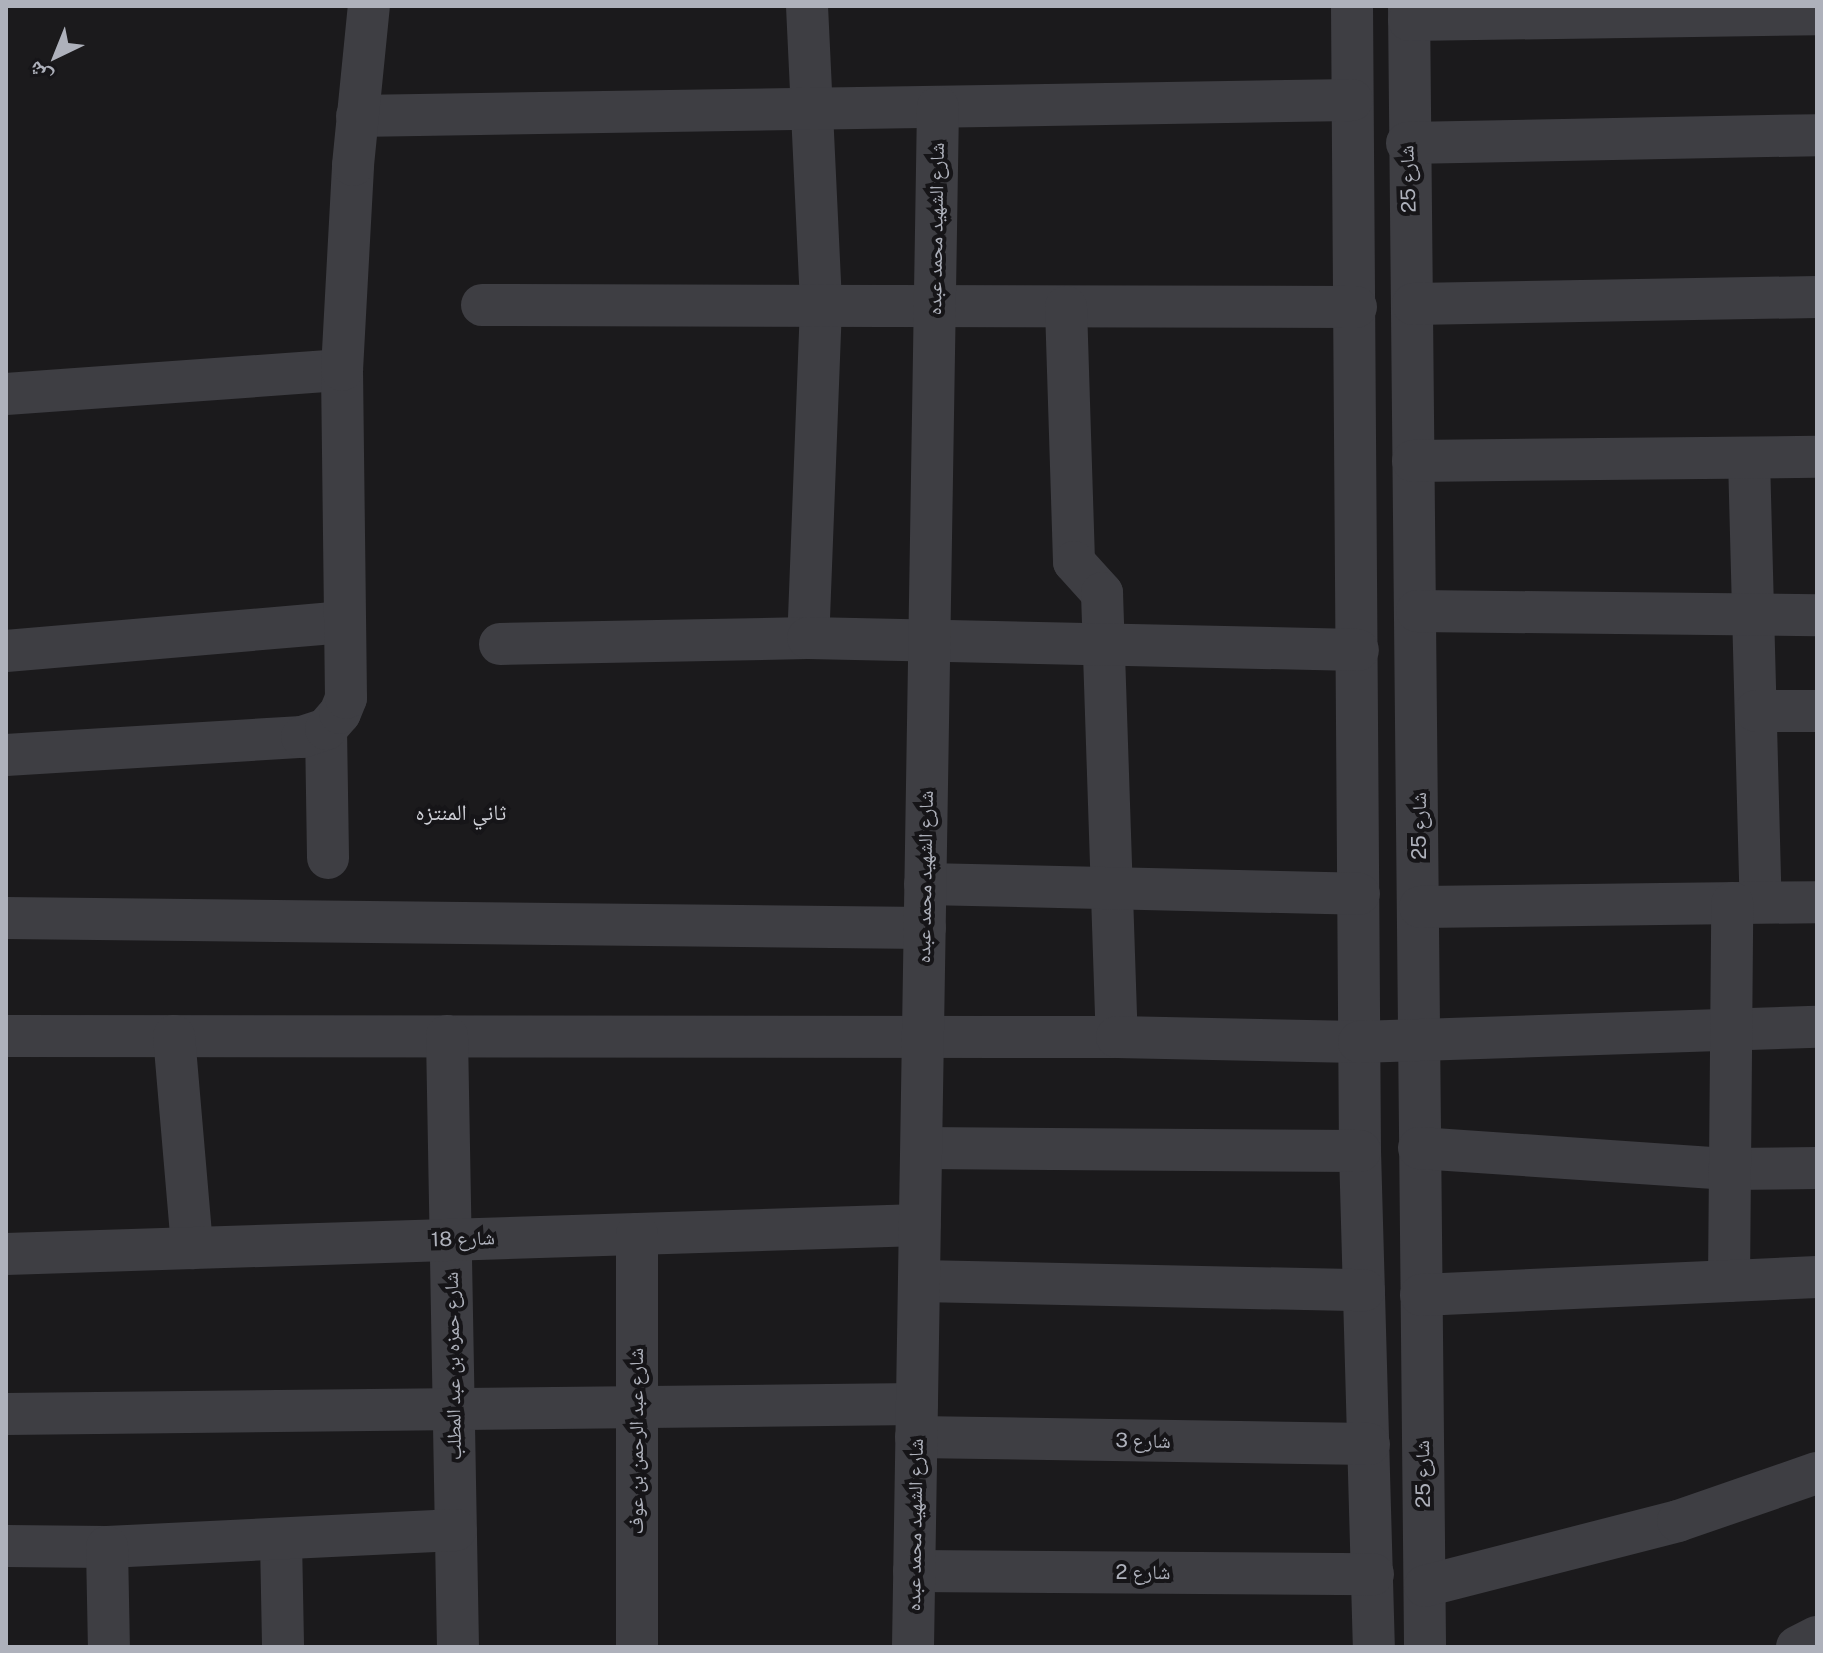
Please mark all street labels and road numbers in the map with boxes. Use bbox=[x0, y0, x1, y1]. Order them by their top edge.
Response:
street label: شارع الشهيد محمد عبده bbox=[922, 142, 950, 316]
street label: شارع 25 bbox=[1395, 145, 1421, 213]
street label: شارع الشهيد محمد عبده bbox=[911, 790, 939, 964]
street label: شارع 25 bbox=[1407, 792, 1431, 860]
street label: شارع 18 bbox=[431, 1226, 495, 1252]
street label: شارع حمزه بن عبد المطلب bbox=[439, 1272, 467, 1460]
street label: شارع عبد الرحمن بن عوف bbox=[624, 1348, 648, 1534]
street label: شارع 3 bbox=[1115, 1429, 1171, 1453]
street label: شارع الشهيد محمد عبده bbox=[901, 1438, 929, 1612]
street label: شارع 25 bbox=[1410, 1440, 1436, 1508]
street label: شارع 2 bbox=[1116, 1560, 1170, 1584]

